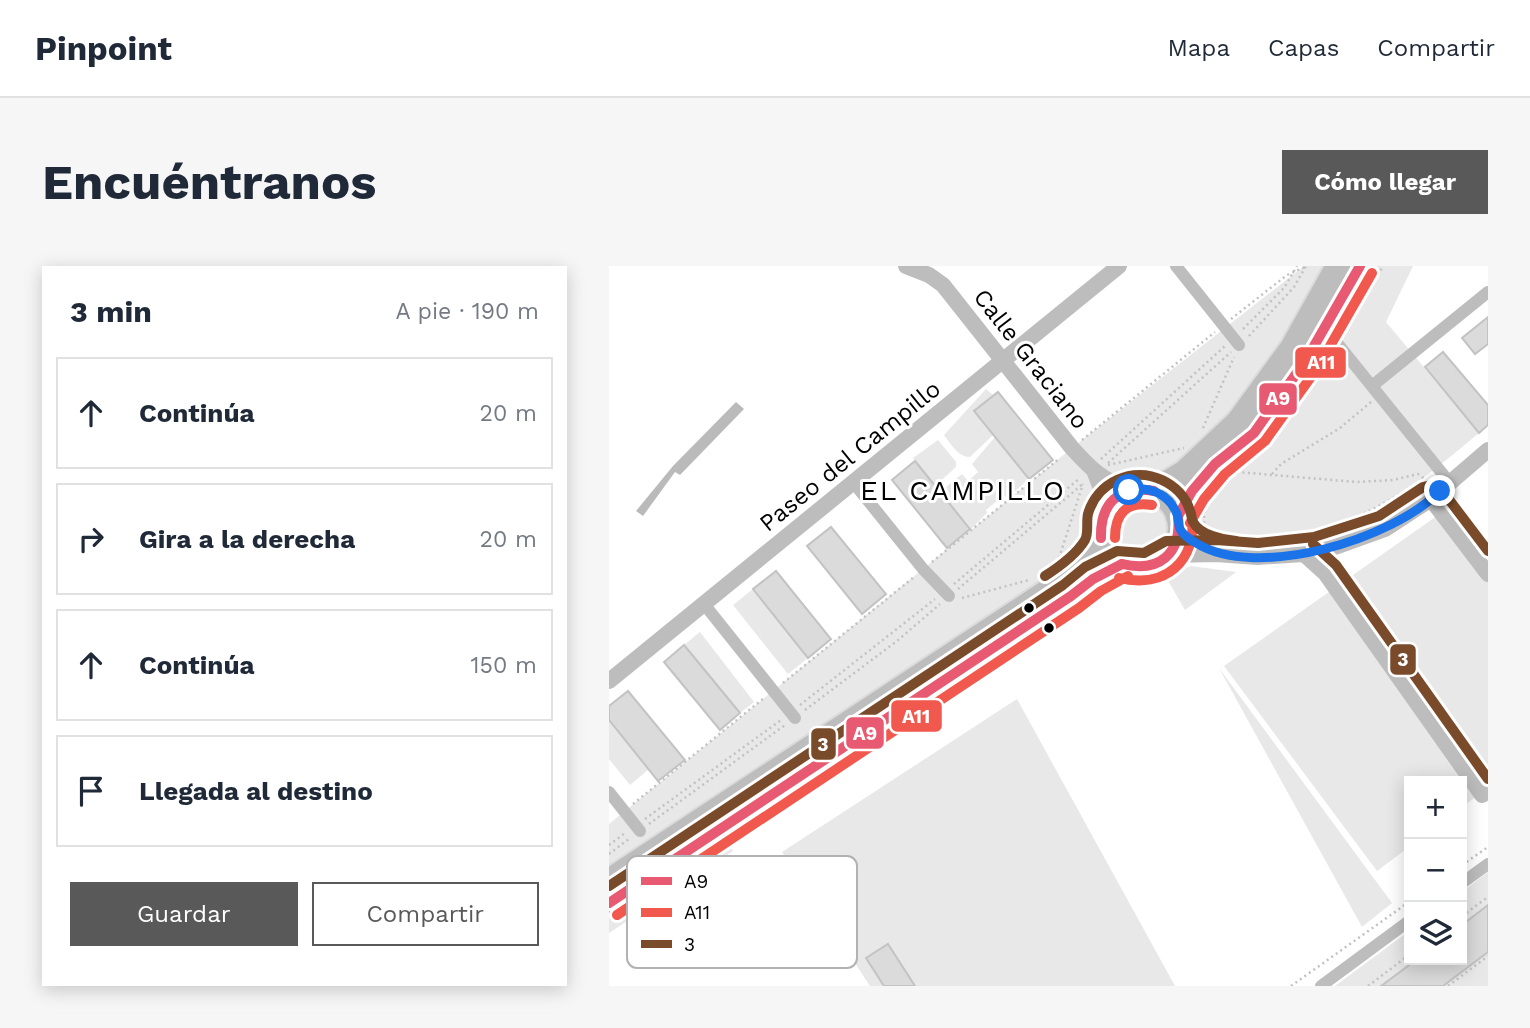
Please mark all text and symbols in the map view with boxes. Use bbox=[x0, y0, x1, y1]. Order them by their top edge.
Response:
text: Pinpoint bbox=[35, 29, 172, 68]
text: Mapa bbox=[1167, 34, 1230, 62]
text: Capas bbox=[1268, 34, 1339, 62]
text: Compartir bbox=[1377, 34, 1495, 62]
button: Cómo llegar bbox=[1282, 150, 1488, 214]
text: Encuéntranos bbox=[42, 153, 376, 211]
street label: Calle Graciano bbox=[968, 283, 1094, 435]
text: 3 min bbox=[70, 294, 152, 329]
text: A pie · 190 m bbox=[395, 298, 539, 325]
line badge: A11 bbox=[1294, 346, 1347, 379]
text: A11 bbox=[1307, 351, 1335, 374]
street label: Paseo del Campillo bbox=[754, 375, 946, 537]
line badge: A9 bbox=[1258, 382, 1298, 416]
text: A9 bbox=[1266, 387, 1290, 410]
icon: ahead bbox=[72, 394, 110, 432]
text: Continúa bbox=[139, 398, 255, 428]
text: 20 m bbox=[480, 400, 537, 427]
district label: EL CAMPILLO bbox=[860, 474, 1066, 507]
route start bbox=[1113, 474, 1144, 505]
route end bbox=[1424, 475, 1455, 506]
icon: right bbox=[72, 520, 110, 558]
text: Gira a la derecha bbox=[139, 524, 355, 554]
text: 20 m bbox=[480, 526, 537, 553]
unlabelled marker bbox=[1022, 601, 1036, 615]
unlabelled marker bbox=[1042, 621, 1056, 635]
line badge: 3 bbox=[1389, 643, 1417, 676]
icon: ahead bbox=[72, 646, 110, 684]
text: 3 bbox=[1397, 648, 1409, 671]
text: Continúa bbox=[139, 650, 255, 680]
text: 150 m bbox=[471, 652, 537, 679]
line badge: A11 bbox=[890, 699, 943, 733]
text: A11 bbox=[902, 705, 930, 728]
line badge: A9 bbox=[845, 716, 885, 750]
text: A9 bbox=[853, 722, 877, 745]
line badge: 3 bbox=[810, 727, 837, 761]
text: 3 bbox=[817, 733, 829, 756]
icon: arrive bbox=[72, 772, 110, 810]
text: Llegada al destino bbox=[139, 776, 373, 806]
map controls bbox=[1404, 776, 1467, 965]
button: + bbox=[1404, 776, 1467, 839]
button: − bbox=[1404, 839, 1467, 902]
legend bbox=[627, 856, 857, 968]
text: A9 bbox=[684, 870, 708, 893]
button: Guardar bbox=[70, 882, 298, 946]
button: Compartir bbox=[312, 882, 539, 946]
text: A11 bbox=[684, 901, 710, 924]
button: layers bbox=[1404, 902, 1467, 965]
text: 3 bbox=[684, 933, 695, 956]

